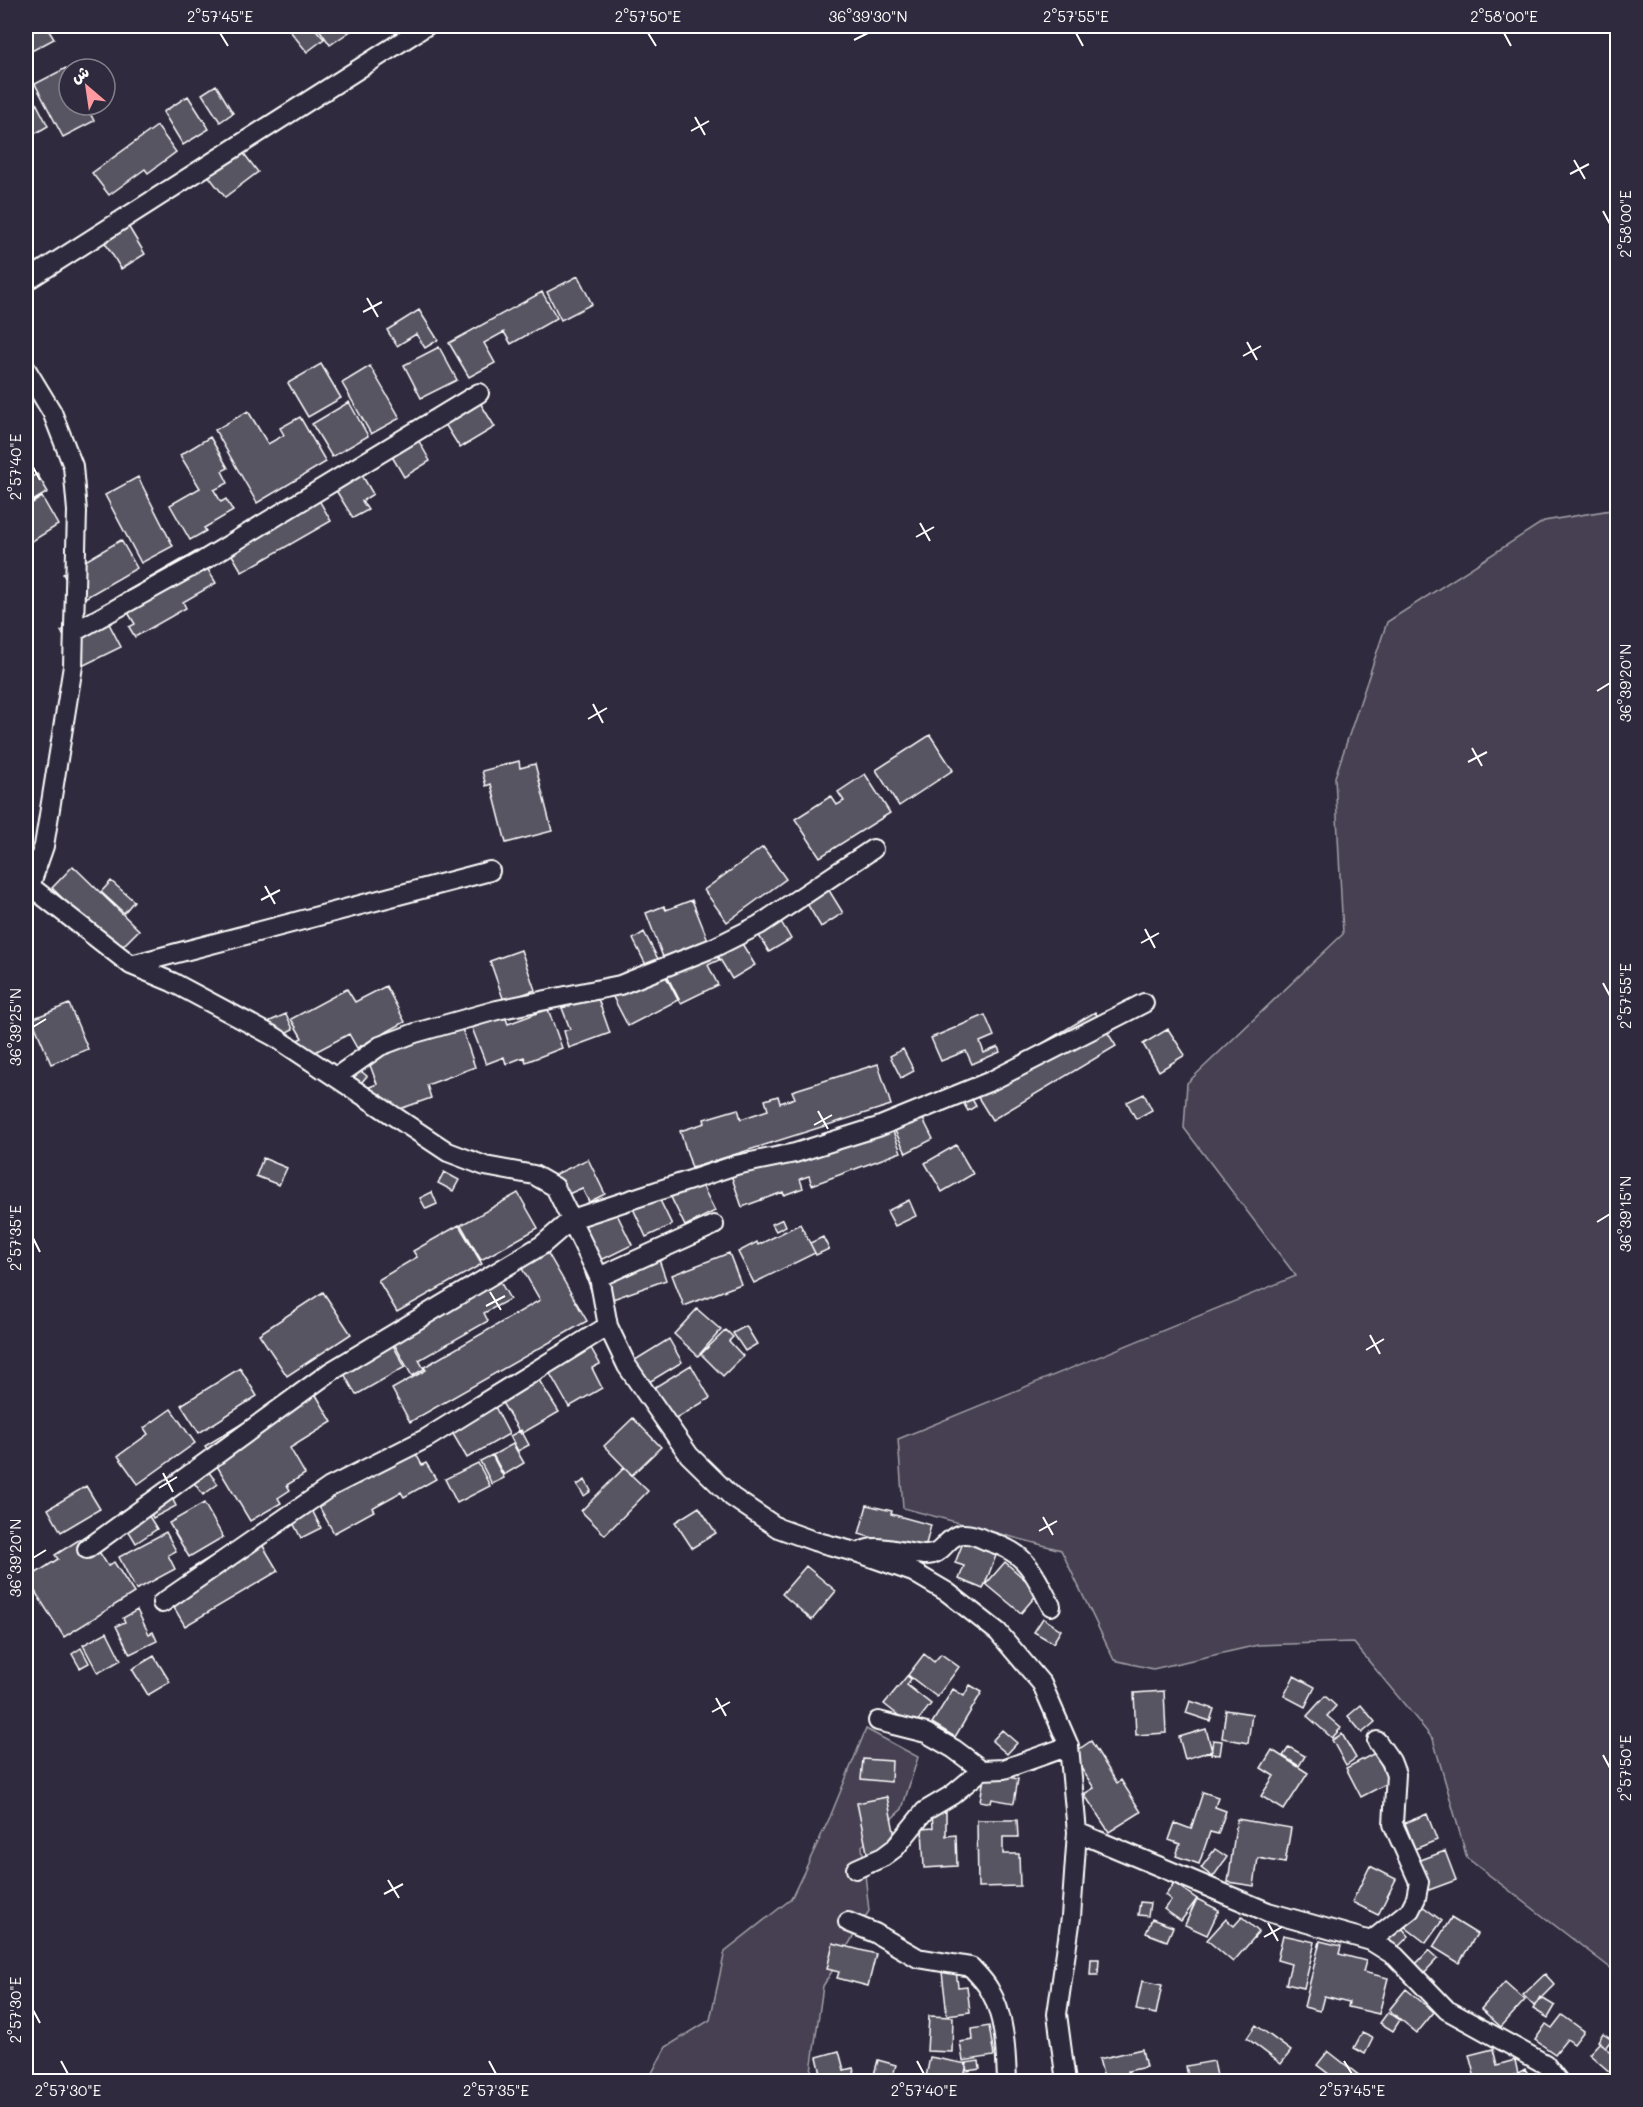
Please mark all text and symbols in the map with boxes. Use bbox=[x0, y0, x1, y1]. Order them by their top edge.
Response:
text: 2°57'45"E bbox=[187, 6, 253, 26]
text: 2°57'50"E bbox=[615, 6, 682, 26]
text: 36°39'30"N bbox=[828, 6, 908, 26]
text: 2°57'55"E bbox=[1043, 6, 1109, 26]
text: 2°58'00"E bbox=[1470, 6, 1538, 26]
north arrow bbox=[57, 57, 117, 117]
text: ش bbox=[67, 60, 92, 87]
text: 2°58'00"E bbox=[1615, 190, 1635, 258]
text: 2°57'40"E bbox=[5, 433, 25, 500]
text: 36°39'20"N bbox=[1615, 644, 1635, 722]
text: 2°57'55"E bbox=[1615, 963, 1635, 1029]
text: 36°39'25"N bbox=[5, 988, 25, 1066]
text: 36°39'15"N bbox=[1615, 1176, 1635, 1252]
text: 2°57'35"E bbox=[5, 1205, 25, 1271]
text: 36°39'20"N bbox=[5, 1519, 25, 1597]
text: 2°57'50"E bbox=[1615, 1734, 1635, 1801]
text: 2°57'30"E bbox=[5, 1976, 25, 2043]
text: 2°57'30"E bbox=[35, 2080, 102, 2100]
text: 2°57'35"E bbox=[463, 2080, 529, 2100]
text: 2°57'40"E bbox=[891, 2080, 958, 2100]
text: 2°57'45"E bbox=[1319, 2080, 1385, 2100]

